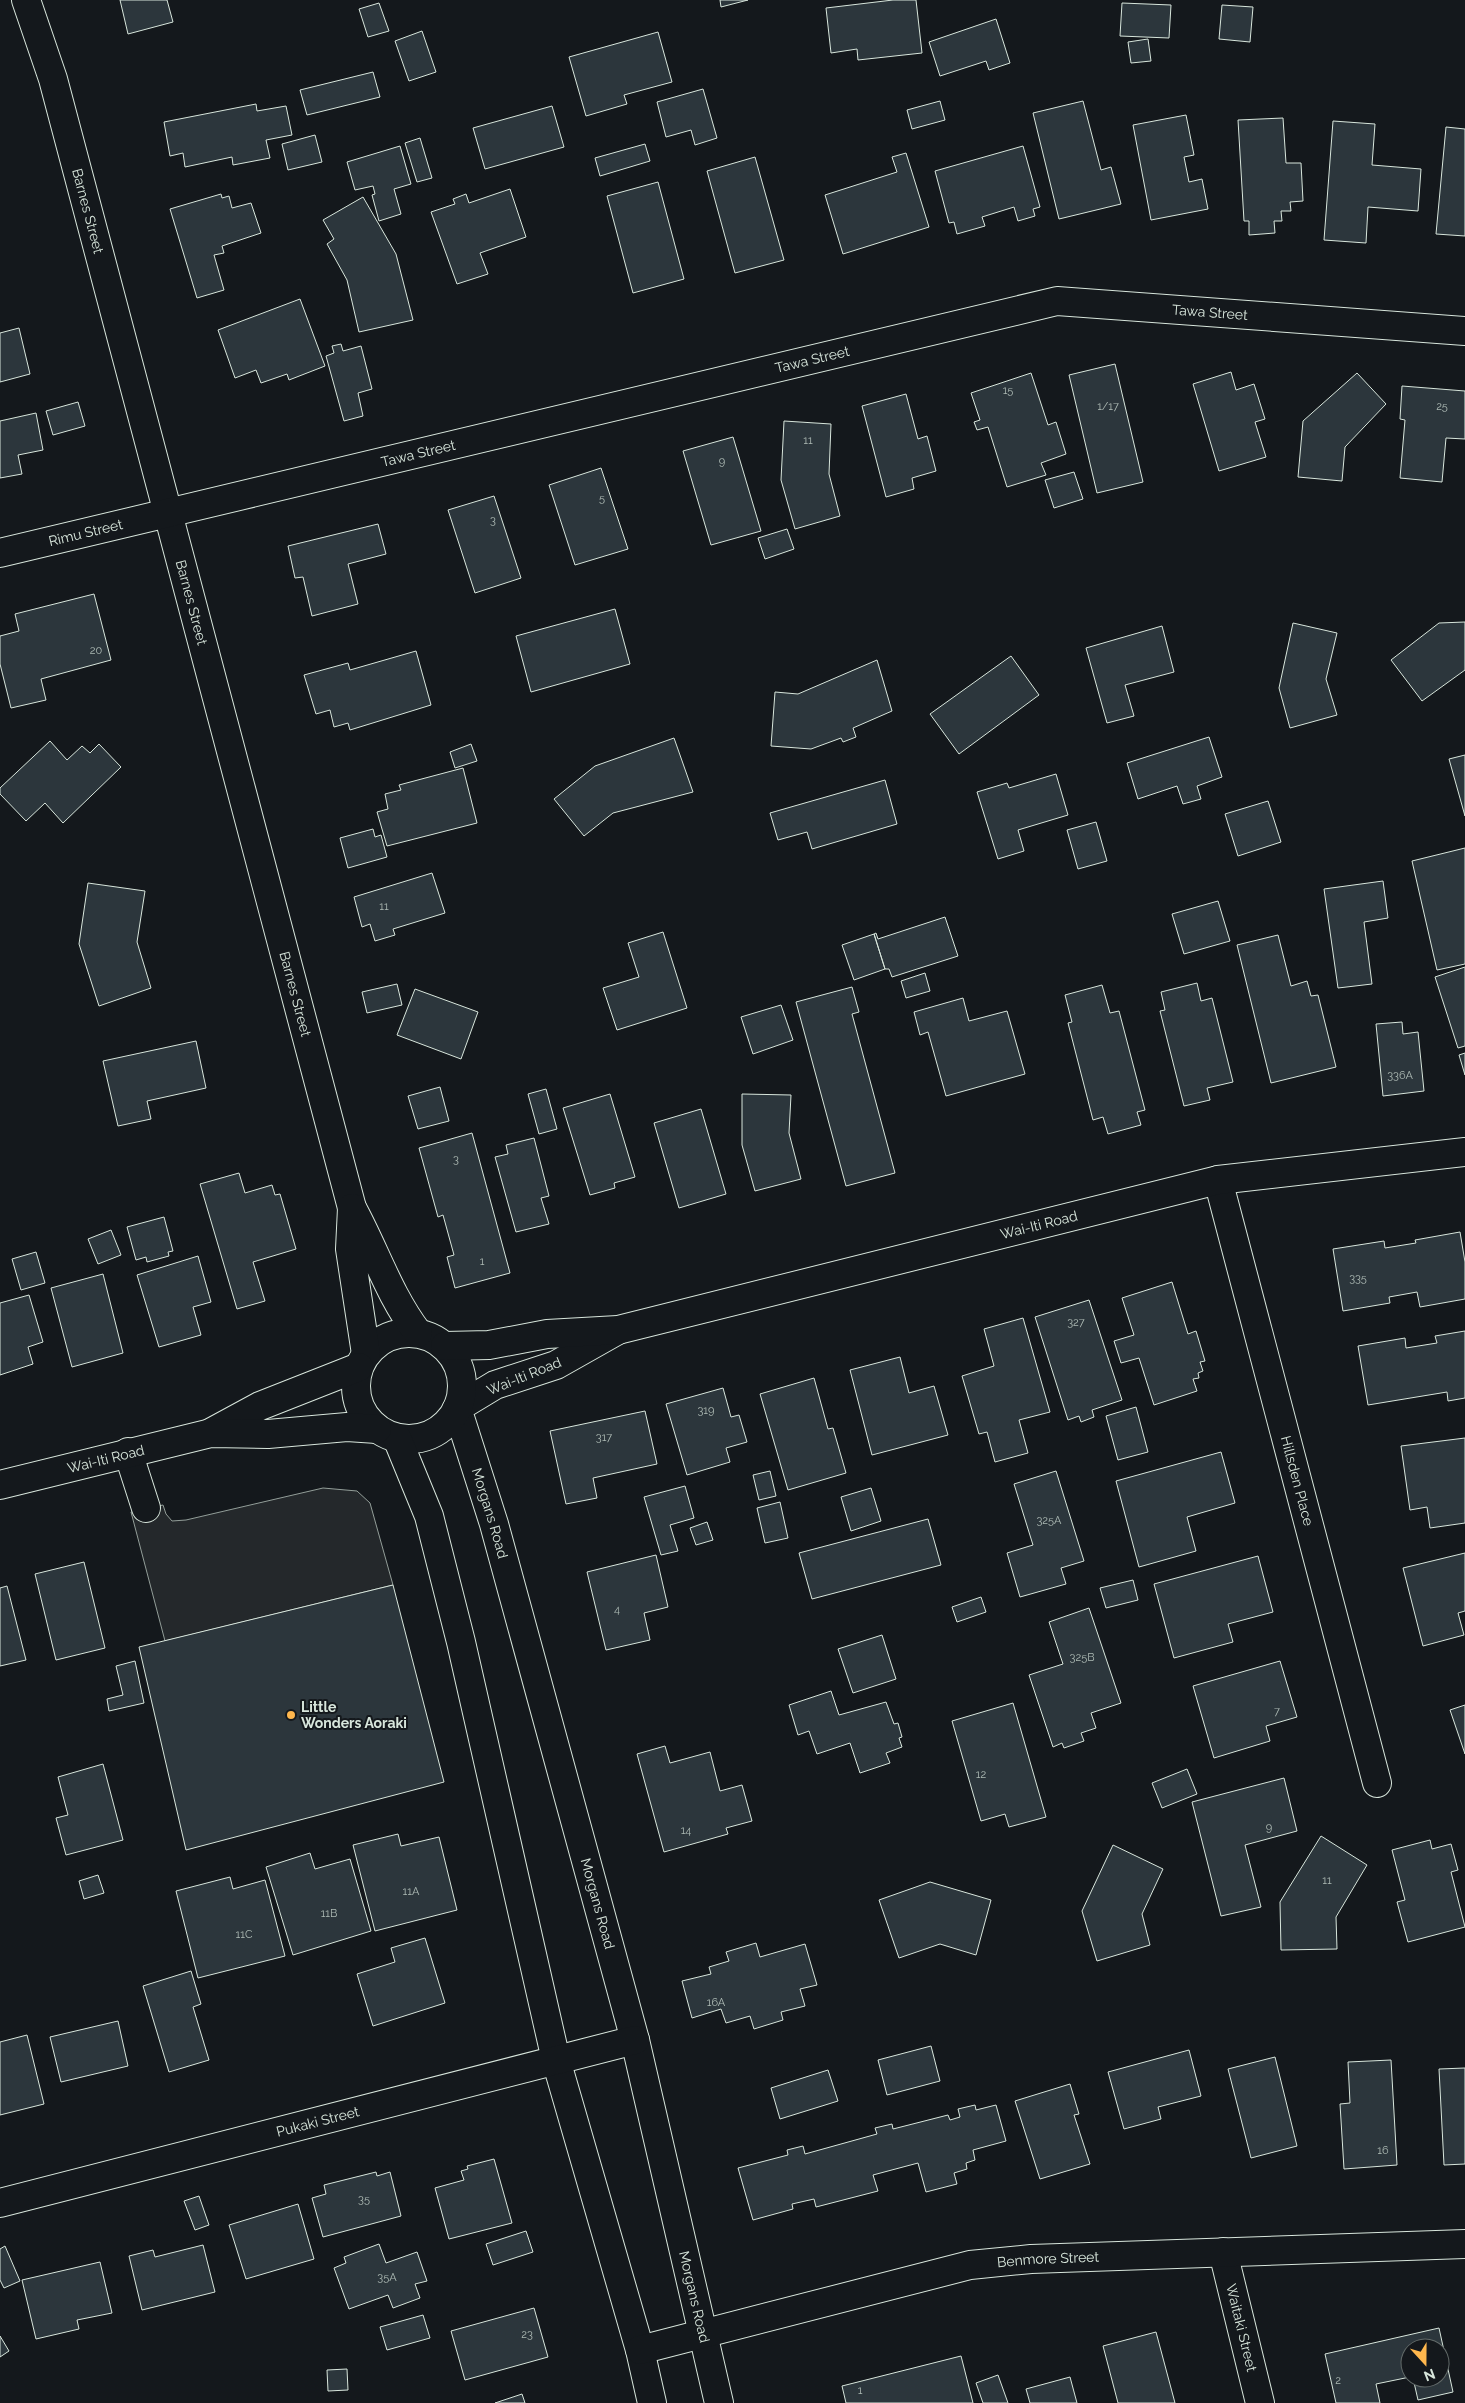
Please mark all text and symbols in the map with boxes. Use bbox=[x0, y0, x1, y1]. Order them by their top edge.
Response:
street label: Barnes Street bbox=[69, 167, 107, 256]
street label: Tawa Street bbox=[1172, 301, 1249, 323]
street label: Tawa Street bbox=[774, 343, 851, 376]
house number: 15 bbox=[1003, 384, 1013, 397]
house number: 1/17 bbox=[1097, 400, 1119, 413]
house number: 25 bbox=[1436, 400, 1448, 413]
house number: 11 bbox=[803, 434, 813, 447]
street label: Tawa Street bbox=[380, 437, 457, 470]
house number: 9 bbox=[719, 455, 725, 468]
house number: 5 bbox=[599, 492, 605, 505]
house number: 3 bbox=[490, 514, 496, 527]
street label: Rimu Street bbox=[47, 516, 125, 549]
street label: Barnes Street bbox=[173, 558, 211, 647]
house number: 20 bbox=[90, 644, 102, 657]
house number: 11 bbox=[379, 900, 389, 913]
street label: Barnes Street bbox=[276, 950, 314, 1039]
house number: 336A bbox=[1387, 1069, 1413, 1082]
house number: 3 bbox=[453, 1153, 459, 1166]
street label: Wai-Iti Road bbox=[999, 1207, 1079, 1242]
house number: 1 bbox=[480, 1255, 485, 1268]
house number: 335 bbox=[1349, 1272, 1367, 1285]
house number: 327 bbox=[1067, 1316, 1085, 1329]
street label: Wai-Iti Road bbox=[484, 1354, 564, 1398]
house number: 319 bbox=[697, 1404, 715, 1417]
house number: 317 bbox=[596, 1431, 612, 1444]
street label: Hillsden Place bbox=[1278, 1434, 1317, 1527]
street label: Wai-Iti Road bbox=[66, 1442, 146, 1476]
street label: Morgans Road bbox=[469, 1466, 511, 1560]
house number: 325A bbox=[1036, 1514, 1062, 1527]
house number: 4 bbox=[614, 1603, 620, 1616]
house number: 325B bbox=[1070, 1651, 1094, 1664]
place label: Little Wonders Aoraki bbox=[301, 1699, 407, 1731]
house number: 7 bbox=[1274, 1705, 1280, 1718]
marker: Little Wonders Aoraki bbox=[285, 1709, 297, 1721]
house number: 12 bbox=[976, 1768, 986, 1781]
house number: 9 bbox=[1266, 1821, 1272, 1834]
house number: 14 bbox=[681, 1824, 691, 1837]
street label: Morgans Road bbox=[578, 1856, 618, 1951]
house number: 11 bbox=[1322, 1874, 1332, 1887]
house number: 11A bbox=[403, 1885, 420, 1898]
house number: 11B bbox=[321, 1907, 337, 1920]
house number: 11C bbox=[236, 1928, 253, 1941]
house number: 16A bbox=[707, 1996, 726, 2009]
street label: Pukaki Street bbox=[275, 2103, 361, 2140]
house number: 16 bbox=[1377, 2144, 1389, 2157]
house number: 35 bbox=[358, 2193, 370, 2206]
street label: Morgans Road bbox=[676, 2249, 713, 2344]
street label: Benmore Street bbox=[996, 2249, 1100, 2270]
house number: 35A bbox=[377, 2271, 397, 2284]
street label: Waitaki Street bbox=[1223, 2282, 1260, 2374]
house number: 23 bbox=[521, 2328, 533, 2341]
north arrow bbox=[1400, 2338, 1450, 2388]
text: N bbox=[1422, 2366, 1438, 2385]
house number: 2 bbox=[1335, 2374, 1341, 2387]
house number: 1 bbox=[858, 2384, 863, 2397]

